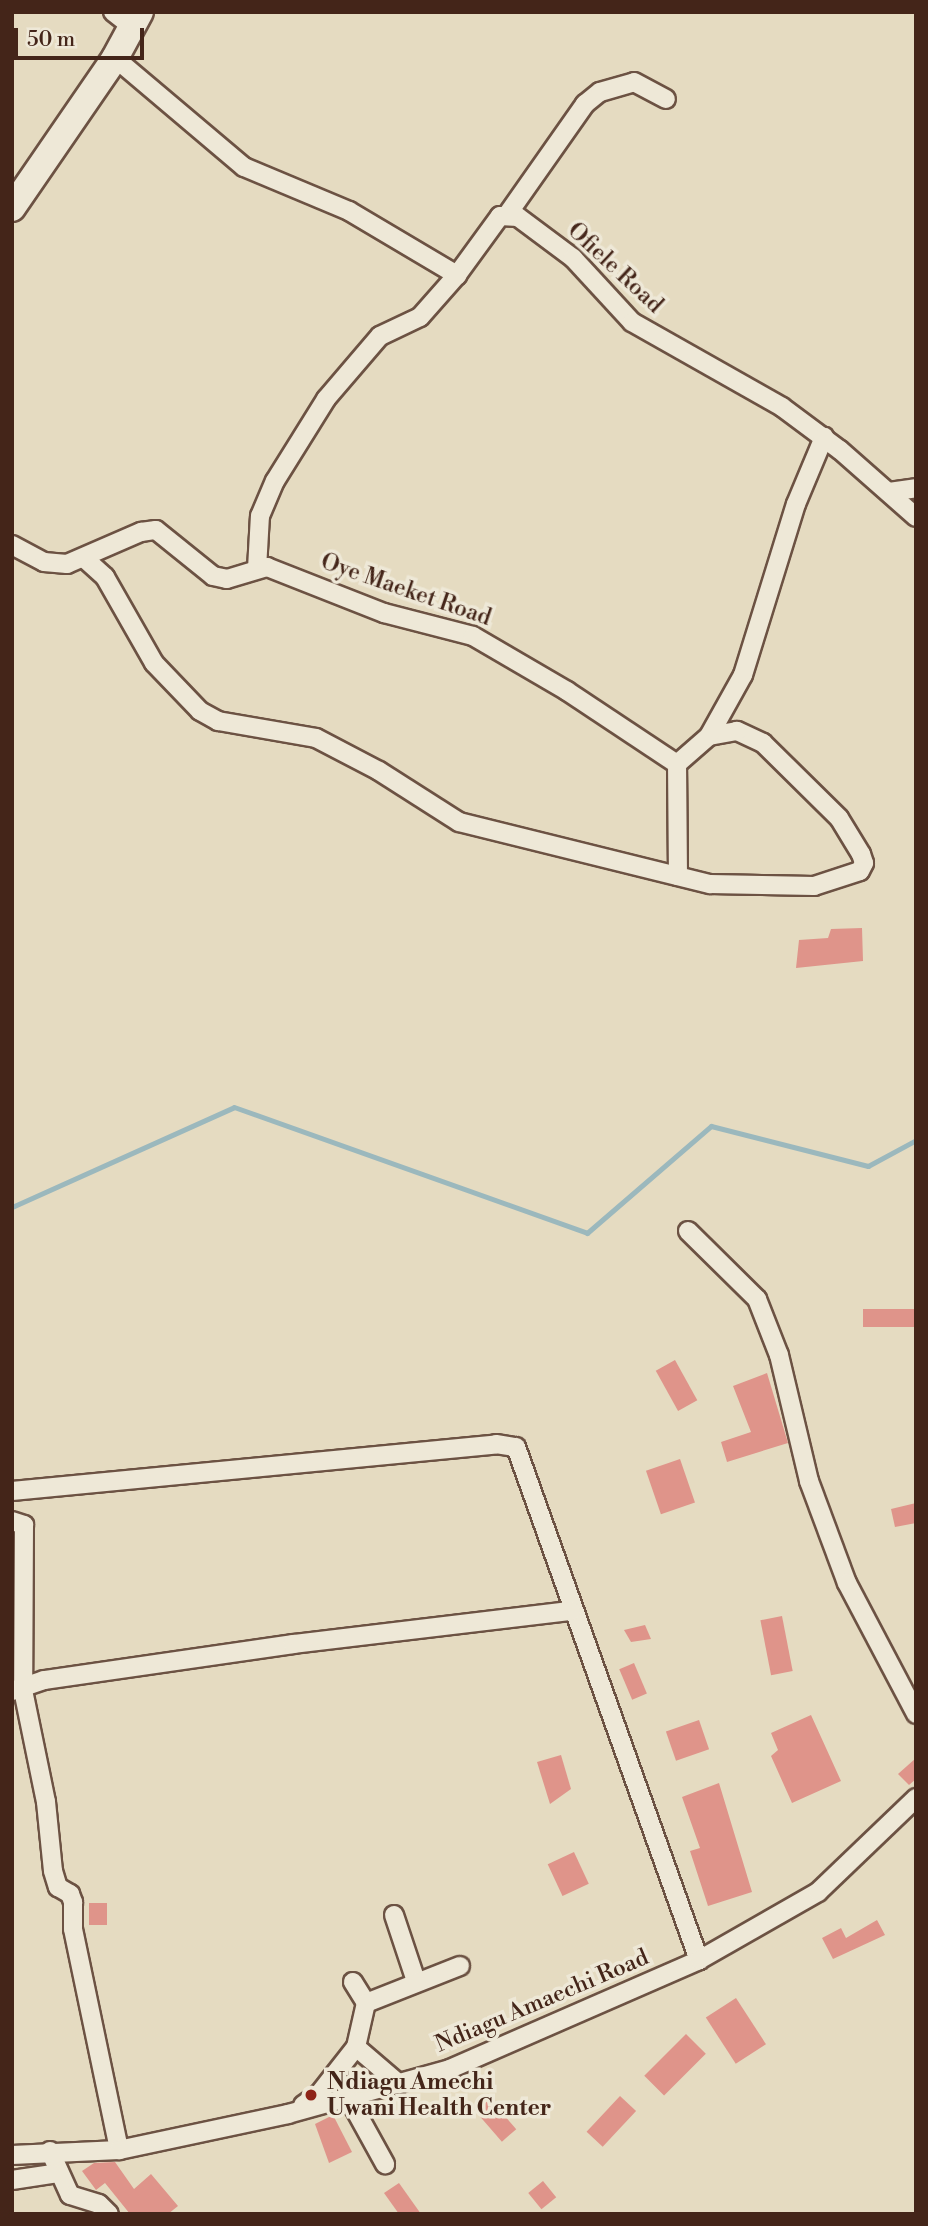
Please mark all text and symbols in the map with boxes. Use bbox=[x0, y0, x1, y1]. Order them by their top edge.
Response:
scale bar bbox=[18, 14, 147, 58]
text: 50 m bbox=[27, 27, 75, 53]
street label: Ofiele Road bbox=[562, 217, 668, 319]
street label: Oye Maeket Road bbox=[317, 548, 495, 632]
street label: Ndiagu Amaechi Road bbox=[431, 1944, 653, 2058]
place label: Ndiagu Amechi Uwani Health Center bbox=[327, 2068, 551, 2122]
marker: Ndiagu Amechi Uwani Health Center bbox=[301, 2085, 321, 2105]

